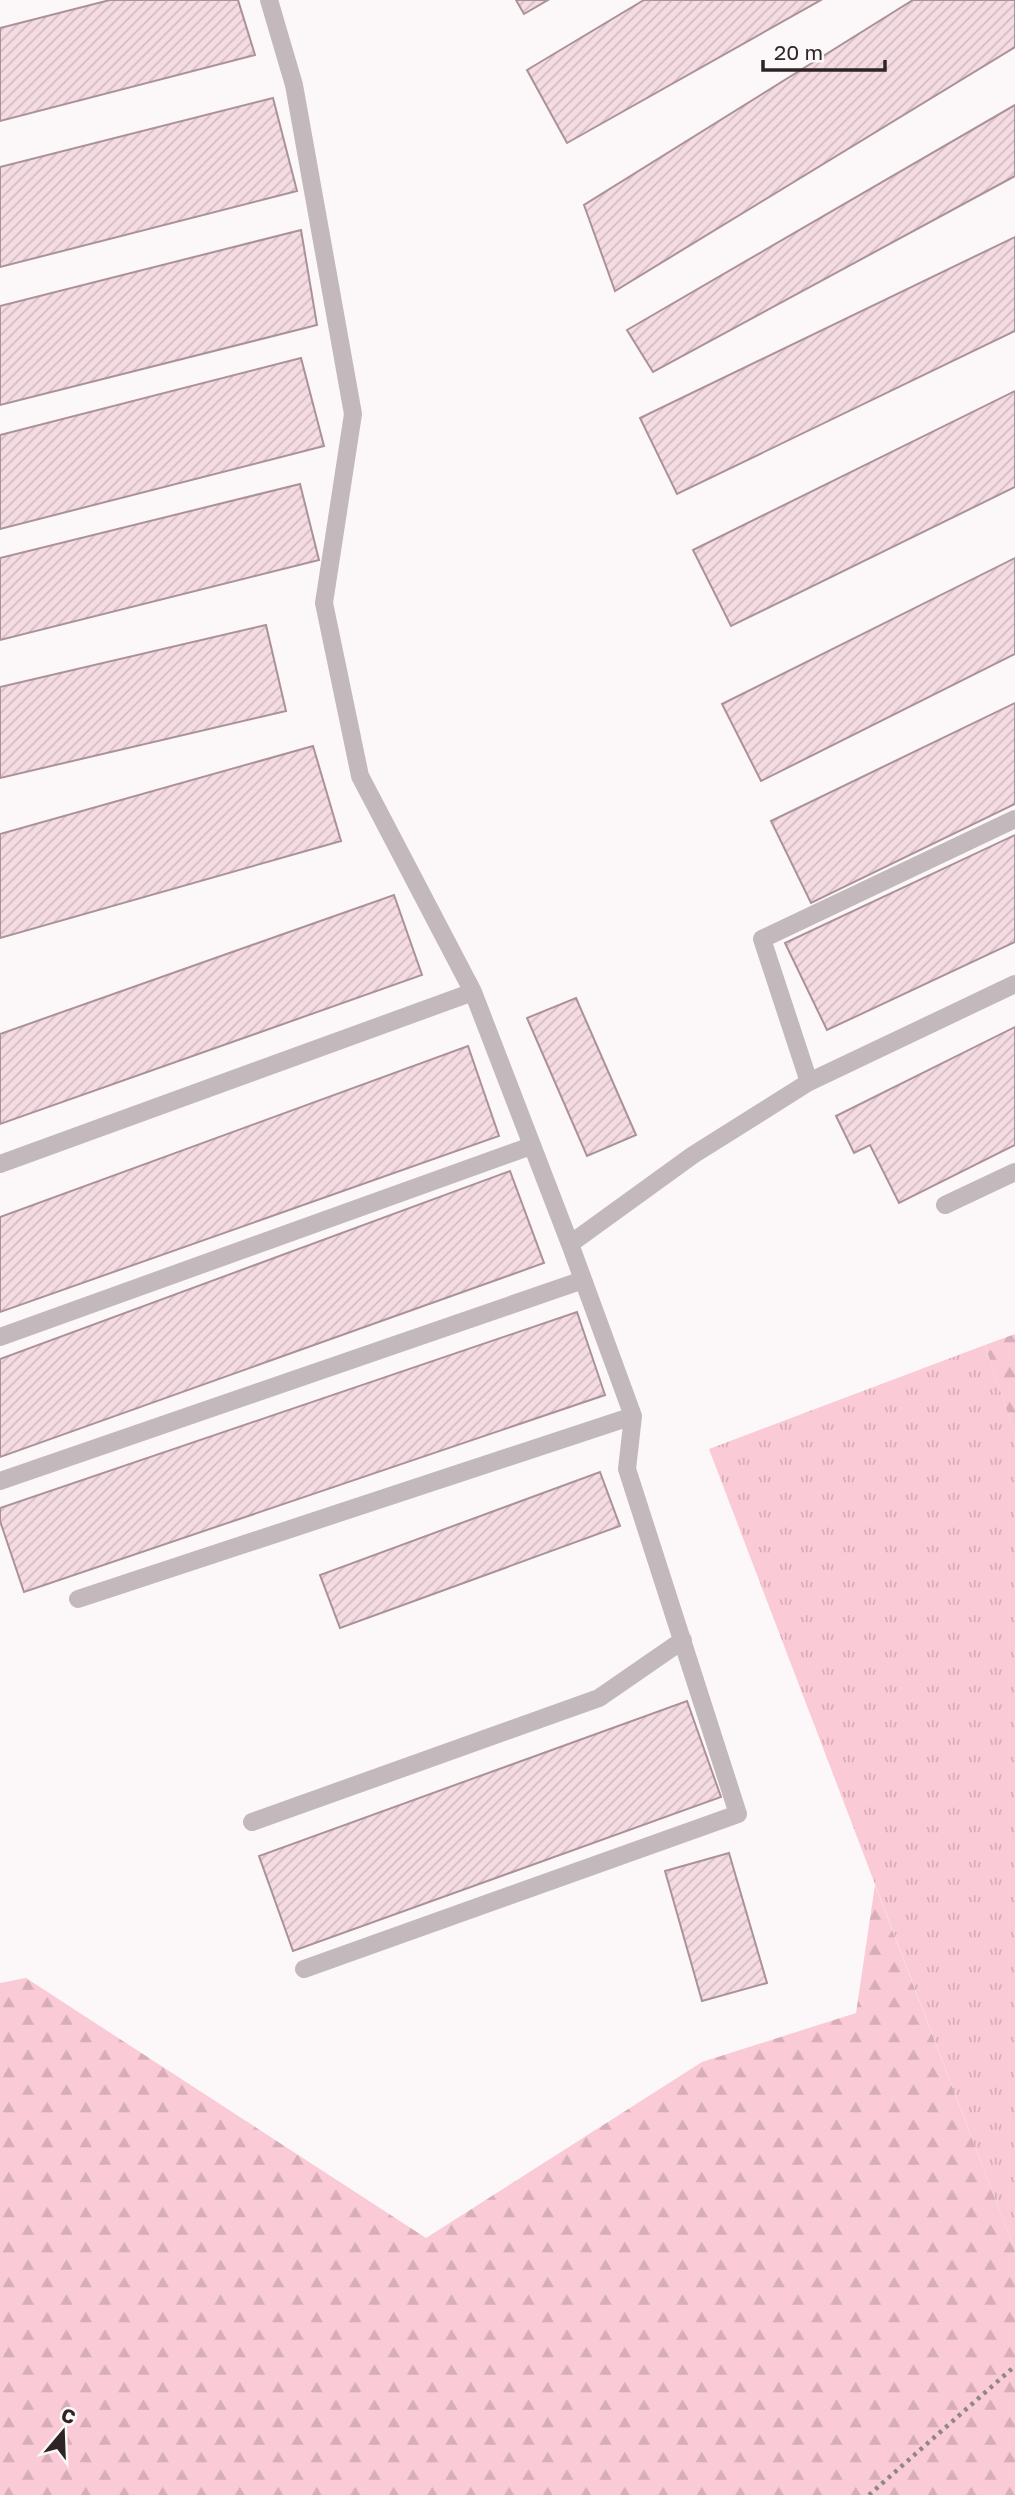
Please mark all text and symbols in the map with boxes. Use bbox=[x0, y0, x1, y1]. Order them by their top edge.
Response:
scale bar bbox=[763, 28, 886, 72]
text: 20 m bbox=[774, 39, 823, 65]
north arrow bbox=[28, 2397, 98, 2467]
text: С bbox=[59, 2402, 79, 2429]

